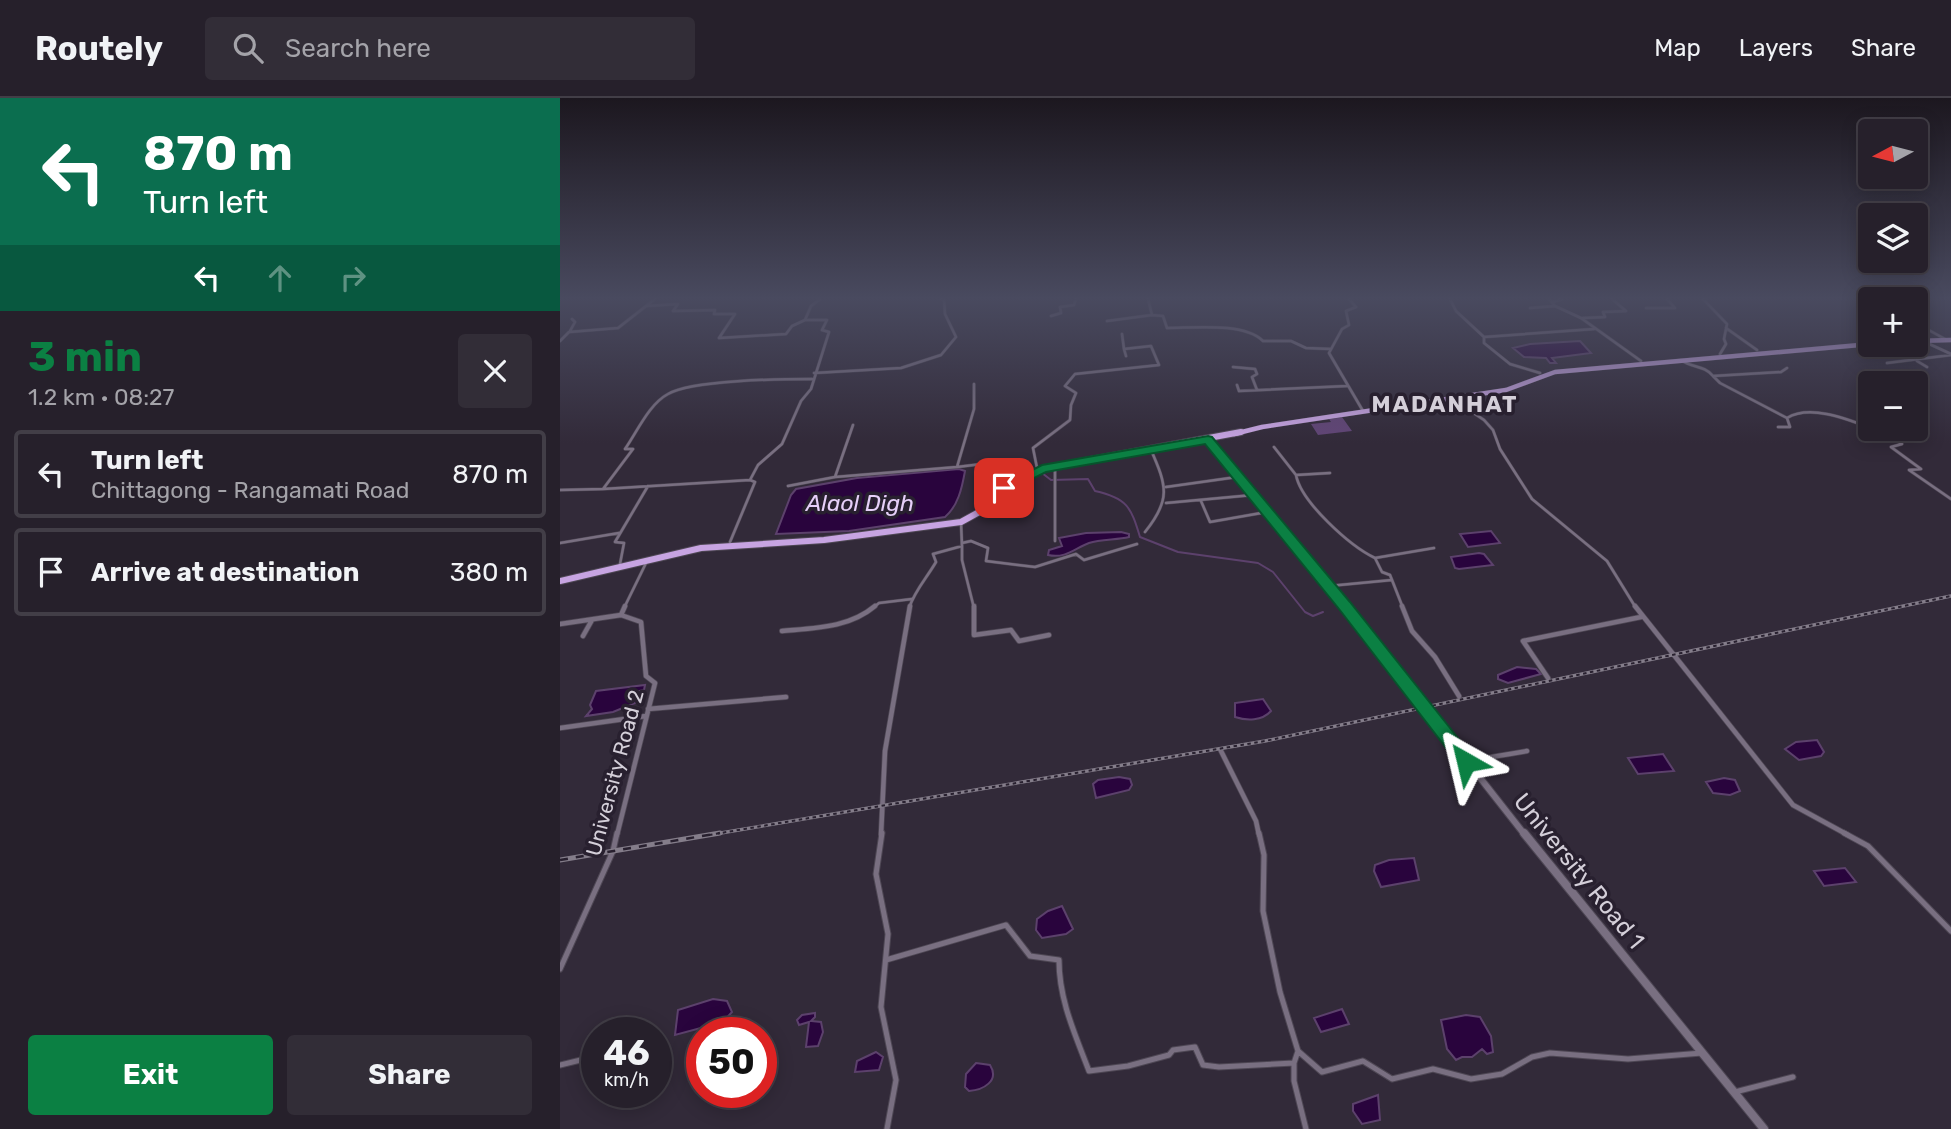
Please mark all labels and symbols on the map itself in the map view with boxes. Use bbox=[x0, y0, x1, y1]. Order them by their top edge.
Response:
north arrow bbox=[1858, 119, 1928, 189]
district label: MADANHAT bbox=[1371, 390, 1519, 418]
pin bbox=[974, 458, 1034, 518]
water label: Alaol Digh bbox=[805, 489, 914, 517]
street label: University Road 2 bbox=[580, 687, 649, 859]
position arrow bbox=[1429, 725, 1503, 799]
street label: University Road 1 bbox=[1508, 788, 1650, 954]
speed limit sign: 50 bbox=[686, 1017, 777, 1108]

